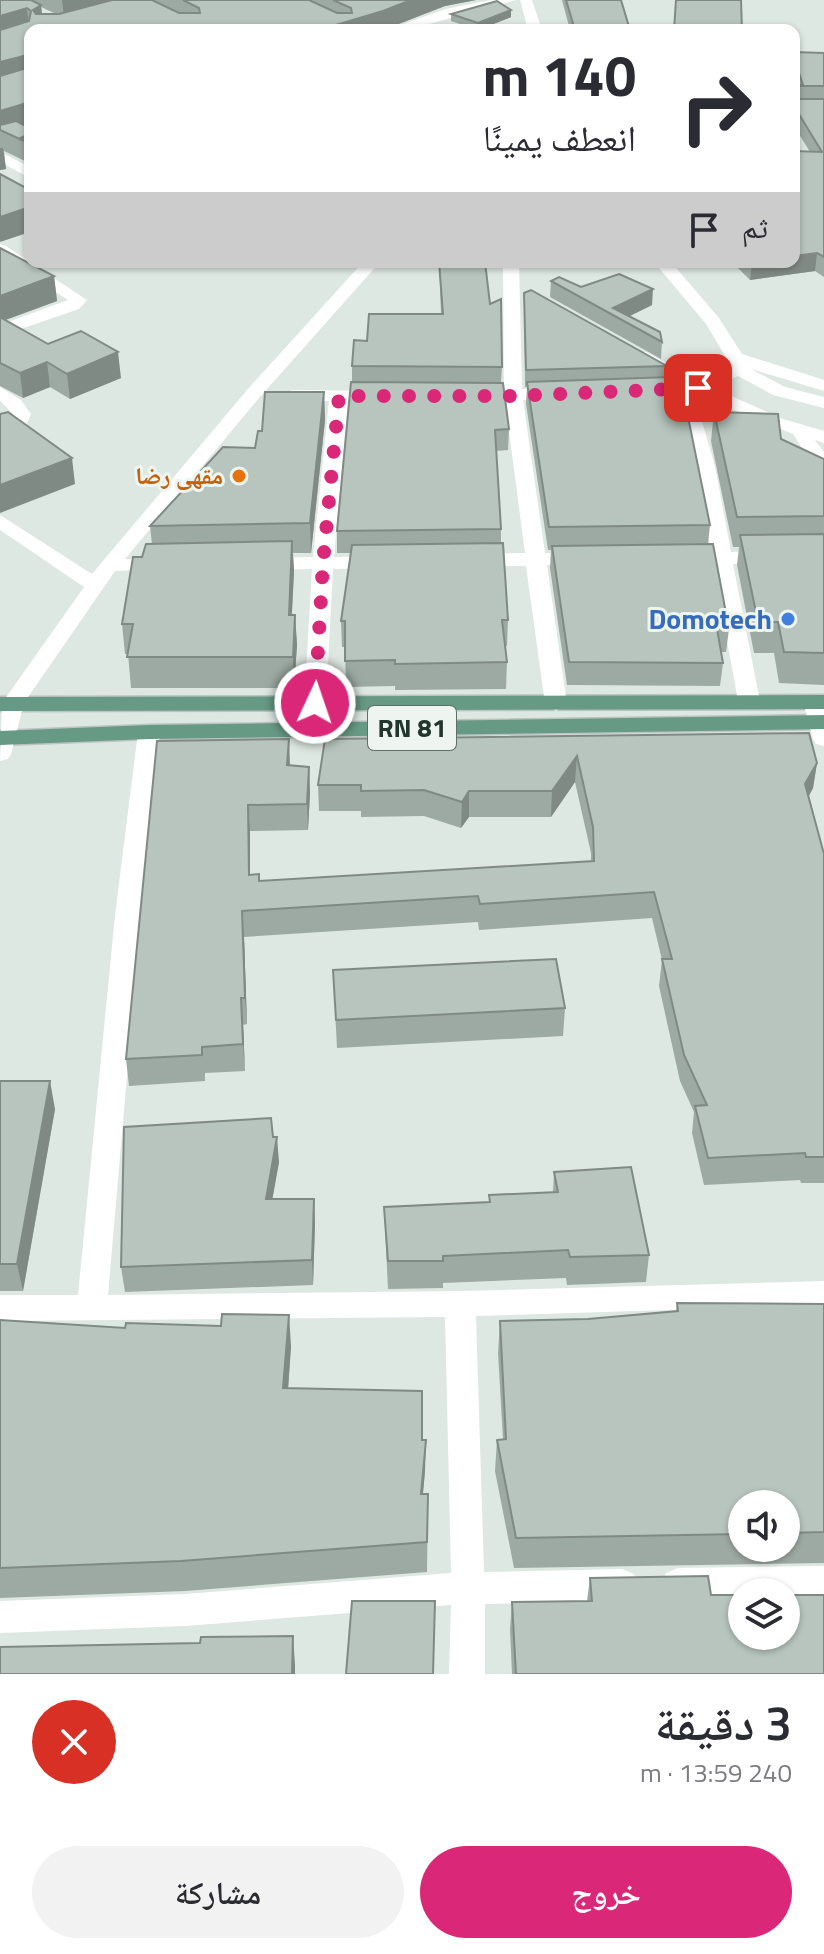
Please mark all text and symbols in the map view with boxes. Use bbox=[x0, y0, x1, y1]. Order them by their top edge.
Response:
text: 140 m bbox=[483, 33, 636, 118]
icon: right bbox=[664, 56, 768, 160]
text: انعطف يمينًا bbox=[483, 110, 636, 165]
text: ثم bbox=[742, 204, 768, 250]
icon: arrive bbox=[682, 208, 726, 252]
pin bbox=[664, 354, 732, 422]
icon: arrive bbox=[676, 366, 720, 410]
place label: مقهى رضا bbox=[135, 457, 223, 493]
marker: مقهى رضا bbox=[230, 467, 248, 485]
place label: Domotech bbox=[648, 597, 772, 640]
marker: Domotech bbox=[779, 610, 797, 628]
position arrow bbox=[273, 661, 357, 745]
road number: RN 81 bbox=[368, 706, 456, 750]
map controls bbox=[728, 1490, 800, 1650]
button: sound bbox=[728, 1490, 800, 1562]
button: layers bbox=[728, 1578, 800, 1650]
text: 3 دقيقة bbox=[655, 1686, 792, 1759]
button: close bbox=[32, 1700, 116, 1784]
text: 240 m · 13:59 bbox=[640, 1753, 792, 1792]
button: مشاركة bbox=[32, 1846, 404, 1938]
button: خروج bbox=[420, 1846, 792, 1938]

